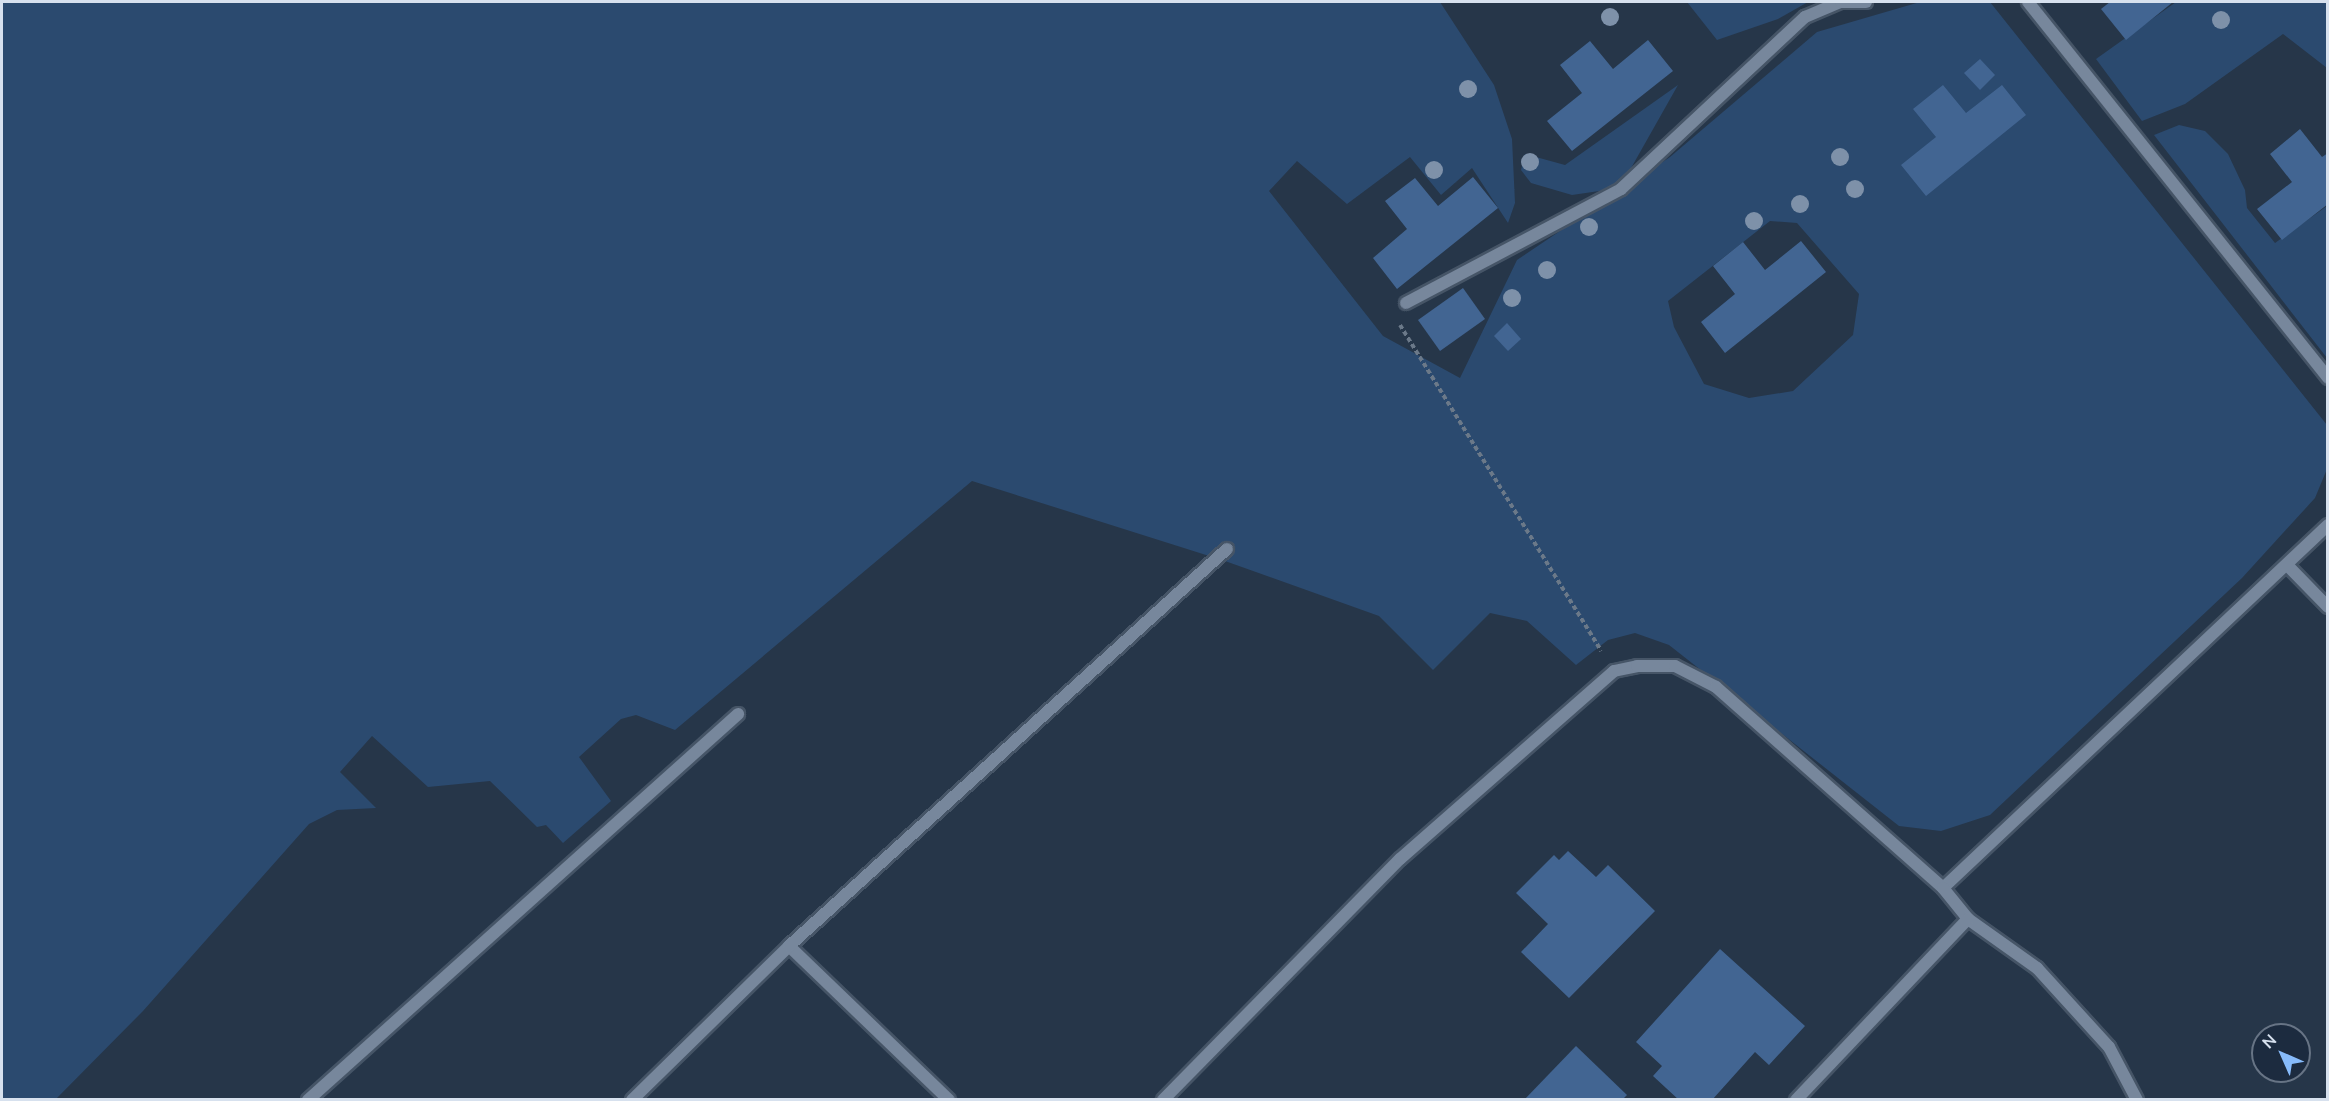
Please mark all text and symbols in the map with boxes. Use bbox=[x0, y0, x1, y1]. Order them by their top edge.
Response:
north arrow bbox=[2251, 1023, 2311, 1083]
text: N bbox=[2258, 1030, 2282, 1054]

